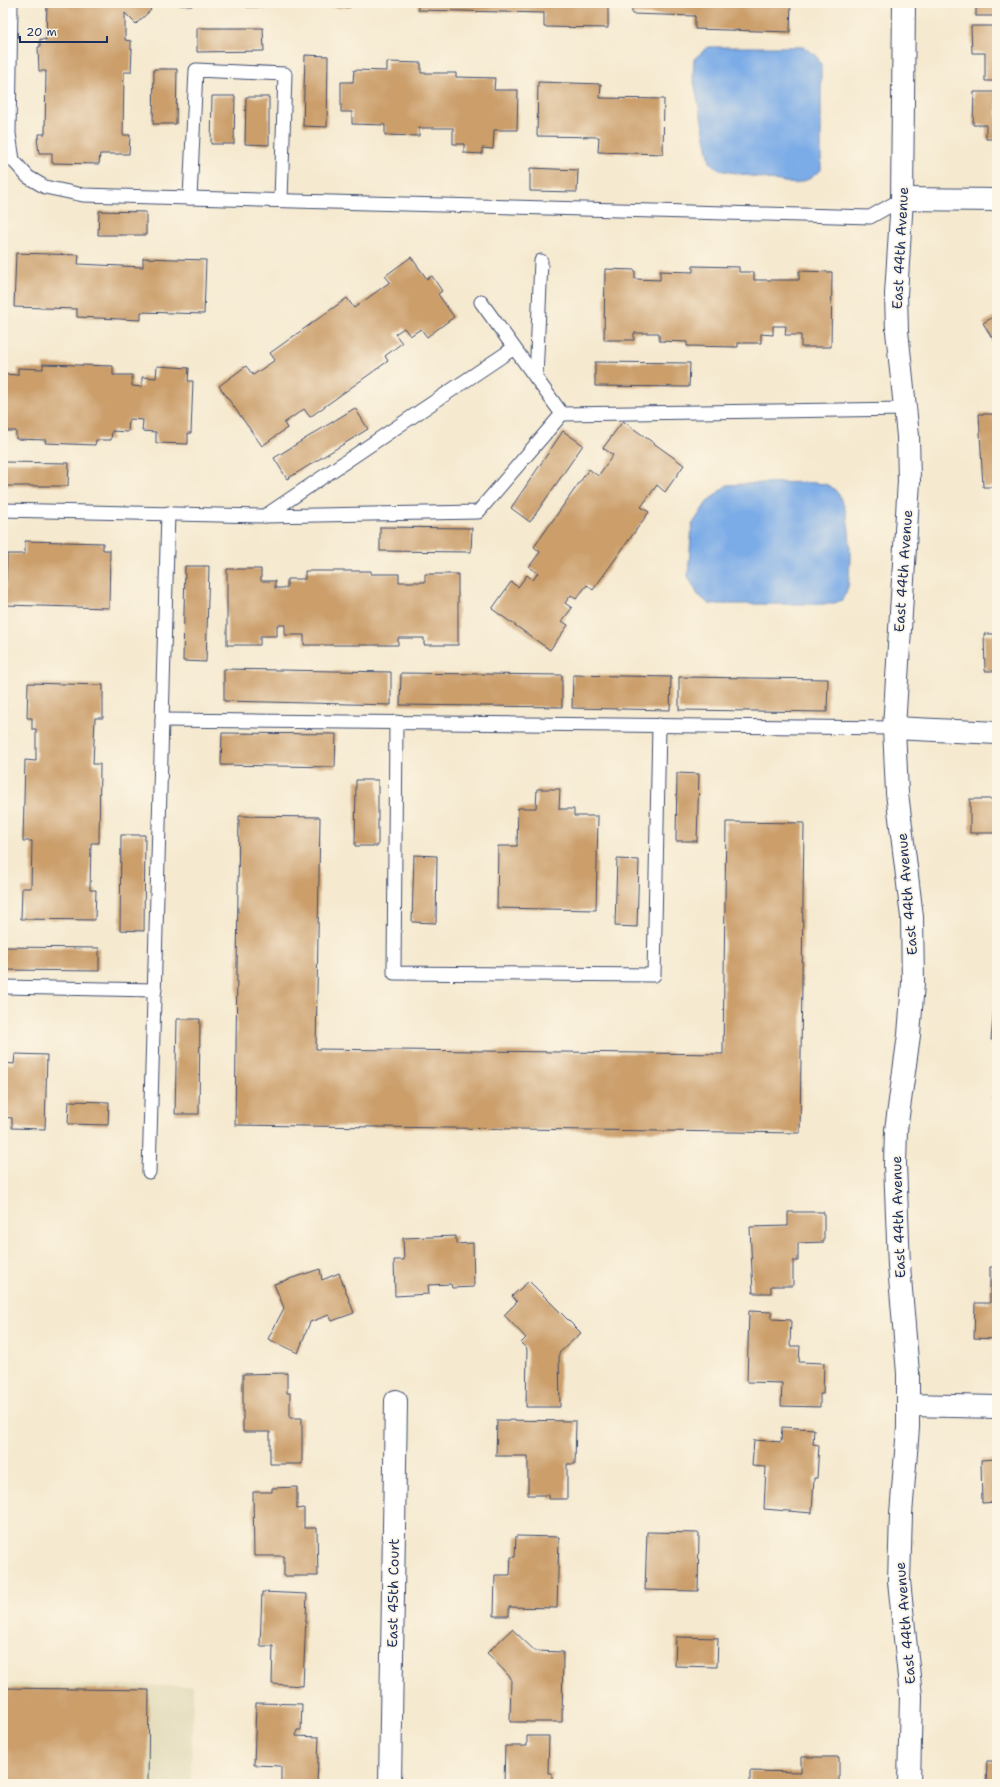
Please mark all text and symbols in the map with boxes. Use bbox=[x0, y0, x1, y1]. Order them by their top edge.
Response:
scale bar bbox=[20, 18, 107, 44]
text: 20 m bbox=[26, 24, 57, 40]
street label: East 44th Avenue bbox=[888, 186, 912, 310]
street label: East 44th Avenue bbox=[890, 509, 916, 633]
street label: East 44th Avenue bbox=[893, 832, 921, 956]
street label: East 44th Avenue bbox=[887, 1155, 909, 1279]
street label: East 45th Court bbox=[383, 1538, 403, 1648]
street label: East 44th Avenue bbox=[891, 1561, 919, 1685]

